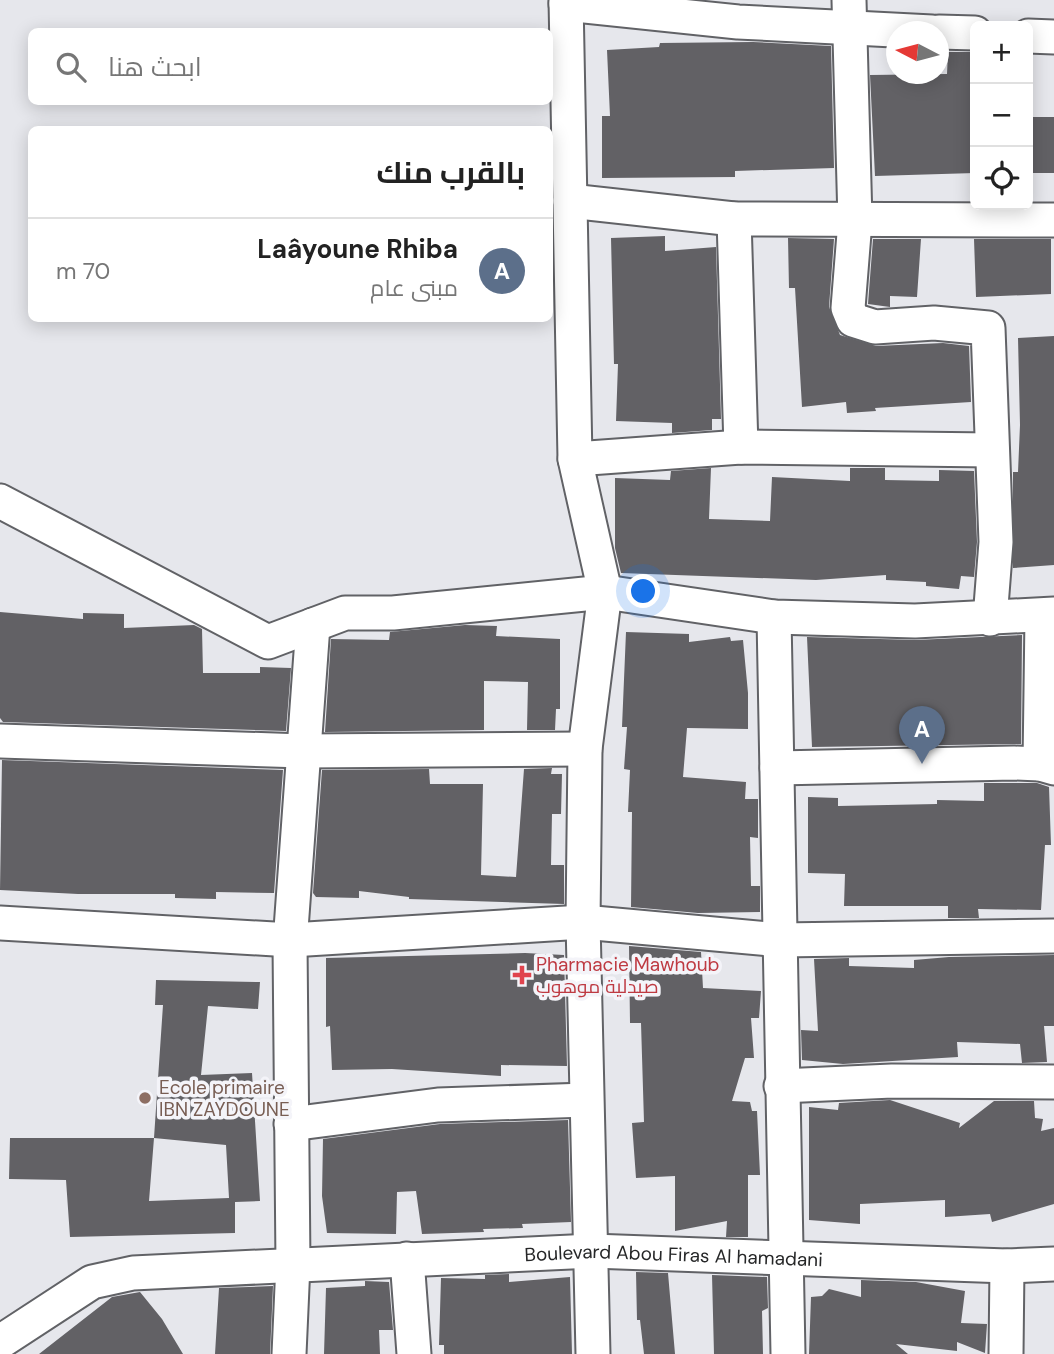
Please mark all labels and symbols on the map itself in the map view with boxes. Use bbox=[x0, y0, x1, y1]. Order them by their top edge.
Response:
north arrow bbox=[886, 21, 949, 84]
your location bbox=[626, 574, 660, 608]
pin: A bbox=[899, 706, 945, 764]
place label: Pharmacie Mawhoub صيدلية موهوب bbox=[536, 952, 719, 999]
marker: Pharmacie Mawhoub صيدلية موهوب bbox=[514, 967, 530, 983]
place label: Ecole primaire IBN ZAYDOUNE bbox=[159, 1075, 290, 1122]
marker: Ecole primaire IBN ZAYDOUNE bbox=[137, 1090, 153, 1106]
street label: Boulevard Abou Firas Al hamadani bbox=[524, 1239, 823, 1272]

